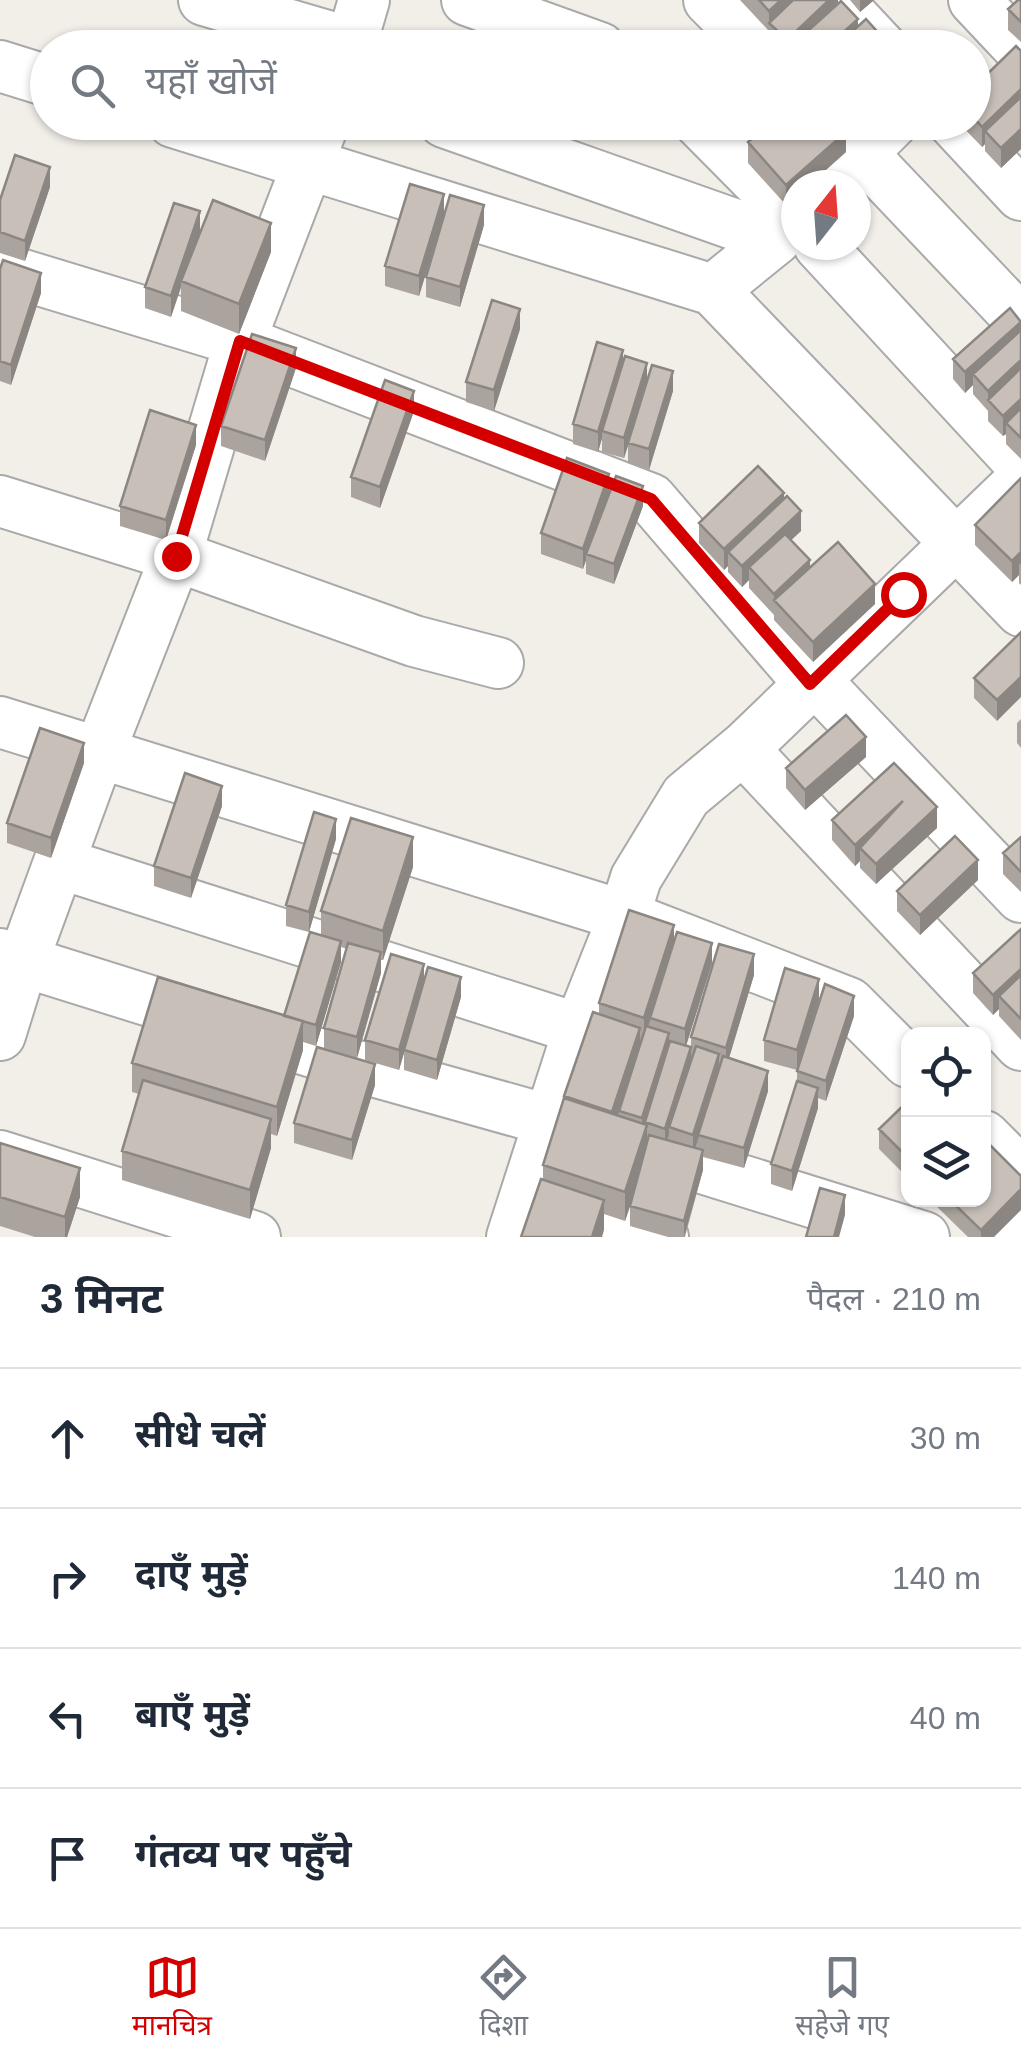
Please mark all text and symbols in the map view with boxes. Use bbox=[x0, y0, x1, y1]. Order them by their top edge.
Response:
search box bbox=[30, 30, 991, 140]
icon: search bbox=[65, 58, 120, 113]
text: यहाँ खोजें bbox=[145, 60, 277, 102]
north arrow bbox=[781, 170, 871, 260]
route end bbox=[154, 534, 200, 580]
route start bbox=[881, 572, 927, 618]
map controls bbox=[901, 1027, 991, 1207]
button: locate bbox=[901, 1027, 991, 1117]
button: layers bbox=[901, 1117, 991, 1207]
text: 3 मिनट bbox=[40, 1275, 163, 1322]
text: पैदल · 210 m bbox=[807, 1281, 981, 1317]
icon: ahead bbox=[40, 1411, 95, 1466]
text: सीधे चलें bbox=[135, 1413, 265, 1455]
text: 30 m bbox=[910, 1420, 981, 1456]
icon: right bbox=[40, 1551, 95, 1606]
text: दाएँ मुड़ें bbox=[135, 1553, 248, 1595]
text: 140 m bbox=[892, 1560, 981, 1596]
icon: left bbox=[40, 1691, 95, 1746]
text: बाएँ मुड़ें bbox=[135, 1693, 250, 1735]
text: 40 m bbox=[910, 1700, 981, 1736]
icon: arrive bbox=[40, 1831, 95, 1886]
text: गंतव्य पर पहुँचे bbox=[135, 1833, 351, 1875]
tab: मानचित्र bbox=[132, 1950, 212, 2046]
tab: दिशा bbox=[476, 1950, 531, 2046]
tab: सहेजे गए bbox=[795, 1950, 889, 2046]

